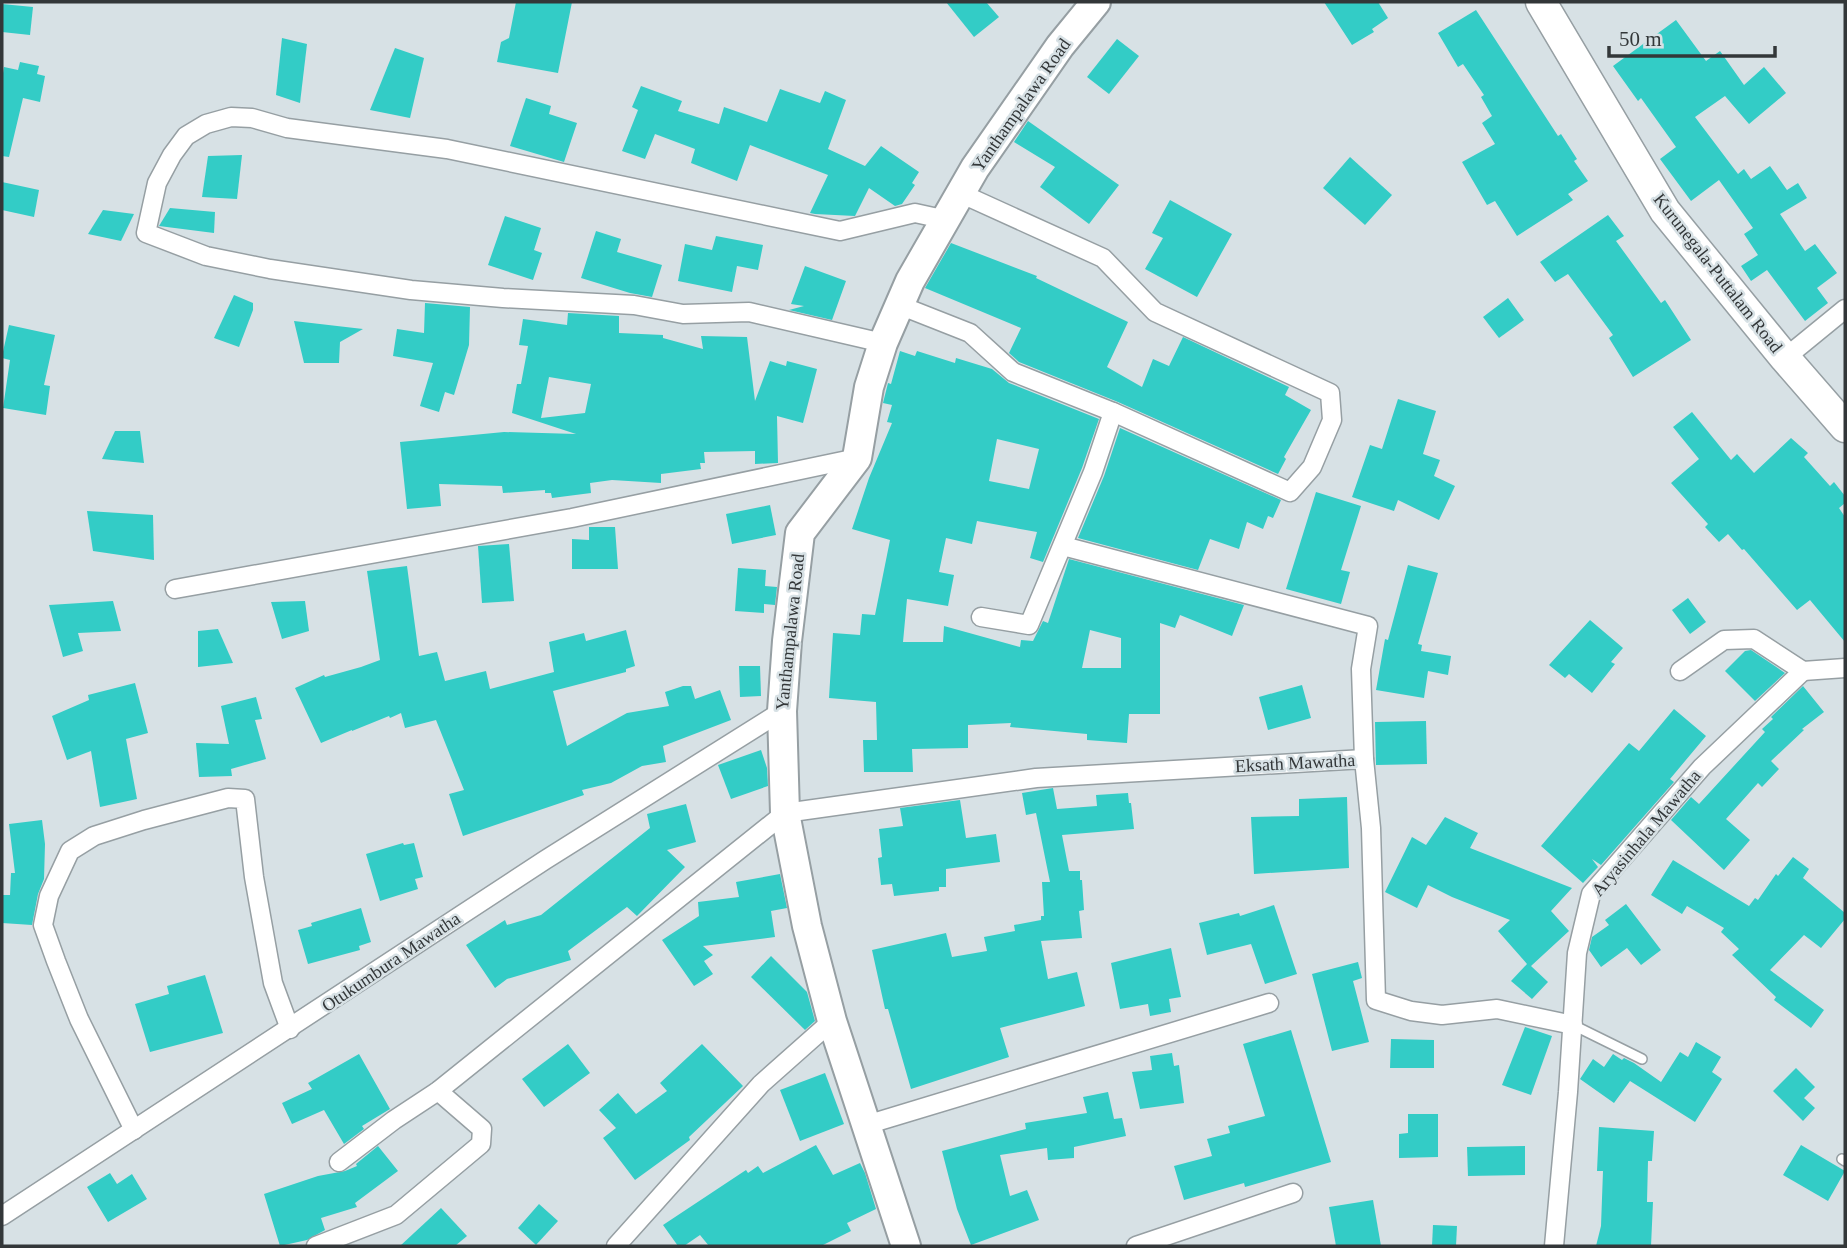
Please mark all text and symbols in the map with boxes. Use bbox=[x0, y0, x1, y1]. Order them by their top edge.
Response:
scale bar bbox=[1609, 14, 1775, 58]
text: 50 m bbox=[1619, 27, 1662, 51]
street label: Yanthampalawa Road bbox=[968, 35, 1074, 175]
street label: Kurunegala-Puttalam Road bbox=[1650, 189, 1786, 357]
street label: Yanthampalawa Road bbox=[772, 553, 808, 711]
street label: Eksath Mawatha bbox=[1234, 750, 1356, 776]
street label: Aryasinhala Mawatha bbox=[1587, 766, 1705, 900]
street label: Otukumbura Mawatha bbox=[318, 908, 464, 1016]

